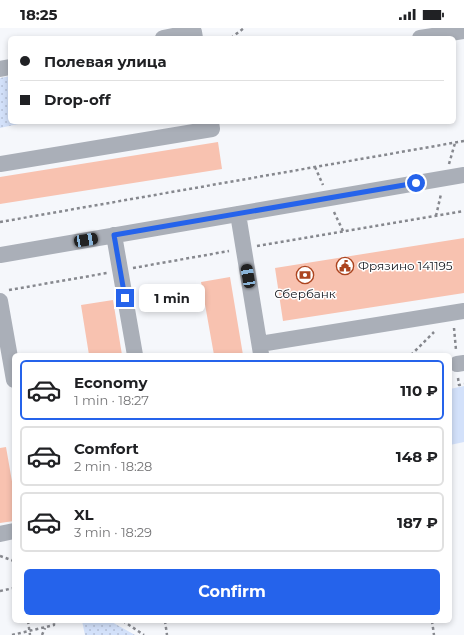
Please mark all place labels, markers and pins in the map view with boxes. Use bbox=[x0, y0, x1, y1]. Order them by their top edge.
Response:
public building icon: Фрязино 141195 bbox=[335, 256, 355, 276]
place label: Фрязино 141195 bbox=[358, 258, 453, 273]
bank icon: Сбербанк bbox=[295, 265, 315, 285]
place label: Сбербанк bbox=[274, 286, 336, 301]

